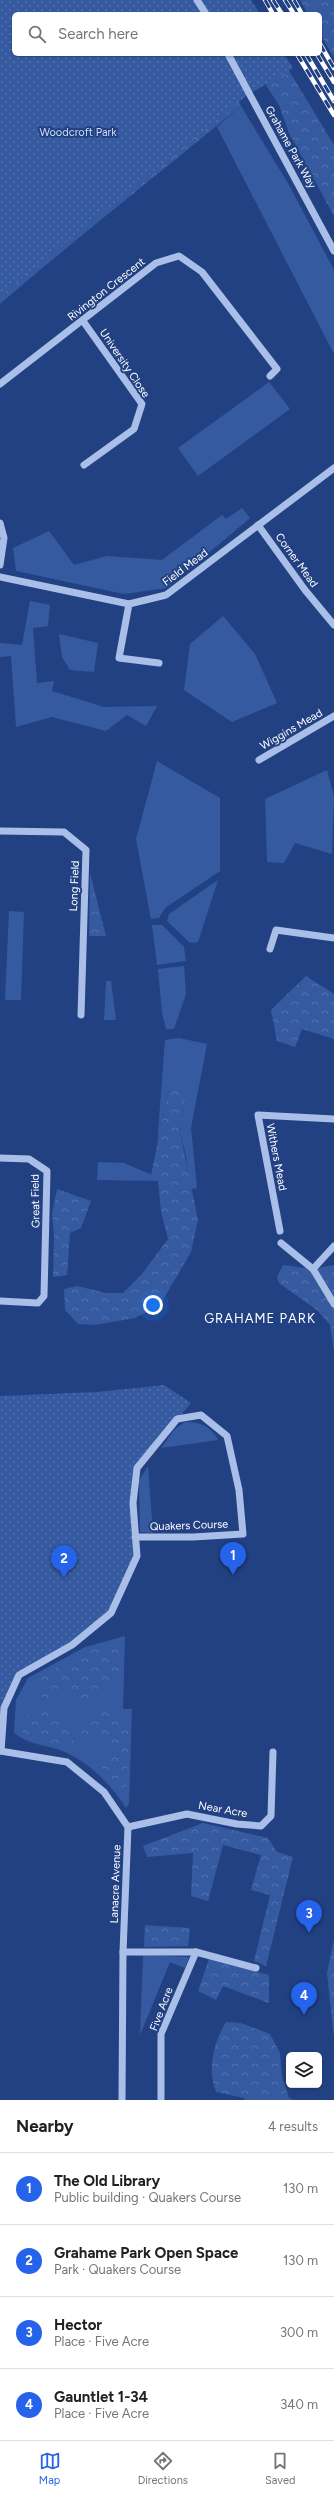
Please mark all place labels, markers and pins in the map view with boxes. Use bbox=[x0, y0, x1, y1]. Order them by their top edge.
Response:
pin: 1 bbox=[220, 1542, 246, 1575]
pin: 2 bbox=[51, 1545, 77, 1578]
pin: 3 bbox=[296, 1900, 322, 1933]
pin: 4 bbox=[291, 1982, 317, 2015]

